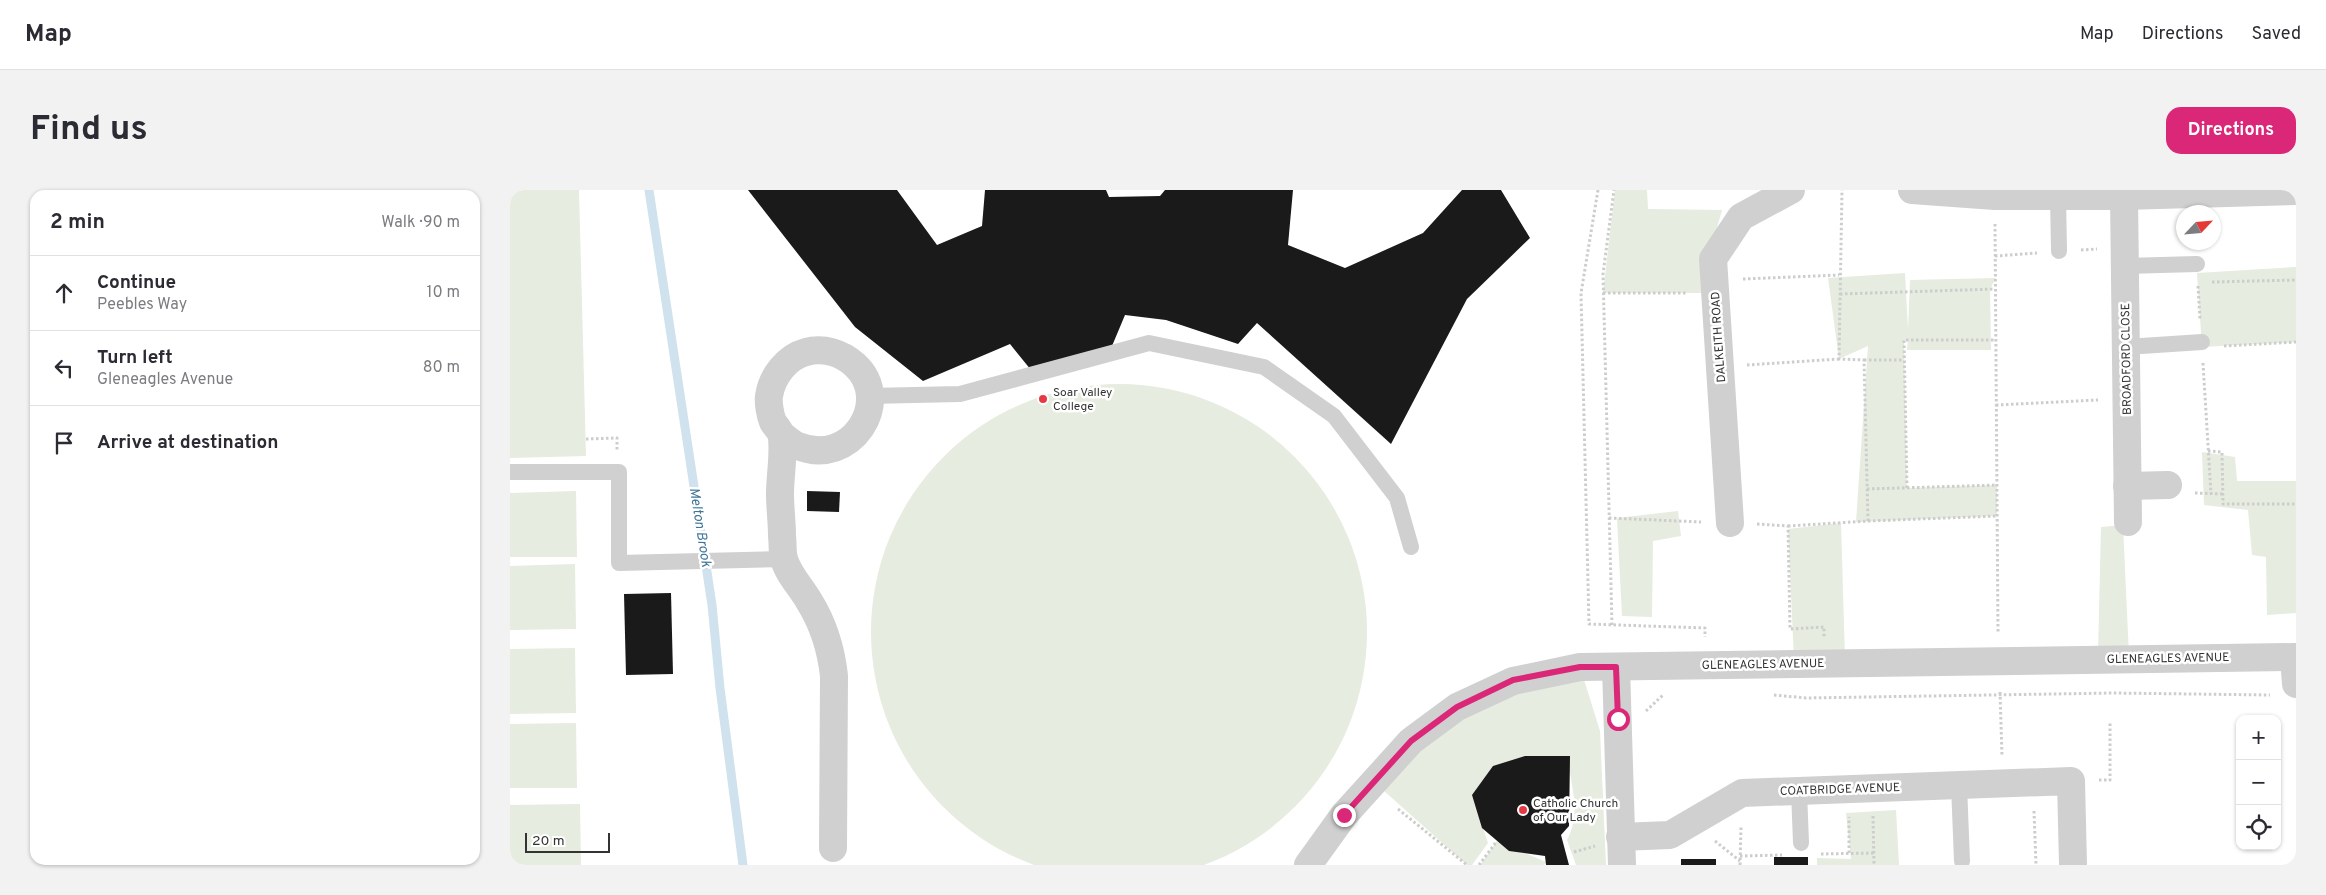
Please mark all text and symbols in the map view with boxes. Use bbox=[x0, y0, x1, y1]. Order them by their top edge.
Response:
text: Map bbox=[25, 20, 72, 50]
text: Map bbox=[2080, 23, 2114, 46]
text: Directions bbox=[2142, 23, 2224, 46]
text: Saved bbox=[2252, 23, 2301, 46]
button: Directions bbox=[2166, 107, 2296, 154]
text: Find us bbox=[30, 108, 148, 152]
north arrow bbox=[2176, 205, 2221, 250]
text: 2 min bbox=[50, 209, 105, 236]
text: Walk · 90 m bbox=[381, 213, 460, 233]
text: Continue bbox=[97, 271, 176, 295]
icon: ahead bbox=[50, 279, 78, 307]
text: 10 m bbox=[426, 283, 460, 303]
street label: DALKEITH ROAD bbox=[1708, 291, 1730, 383]
text: Peebles Way bbox=[97, 295, 187, 315]
street label: BROADFORD CLOSE bbox=[2118, 303, 2136, 415]
text: Turn left bbox=[97, 346, 173, 370]
icon: left bbox=[50, 354, 78, 382]
text: 80 m bbox=[423, 358, 460, 378]
text: Gleneagles Avenue bbox=[97, 370, 233, 390]
place label: Soar Valley College bbox=[1053, 385, 1112, 415]
marker: Soar Valley College bbox=[1037, 393, 1049, 405]
icon: arrive bbox=[50, 429, 78, 457]
text: Arrive at destination bbox=[97, 431, 278, 455]
water label: Melton Brook bbox=[685, 486, 714, 569]
street label: GLENEAGLES AVENUE bbox=[2107, 650, 2229, 668]
street label: GLENEAGLES AVENUE bbox=[1702, 656, 1824, 674]
route start bbox=[1607, 708, 1630, 731]
map controls bbox=[2236, 715, 2281, 850]
button: + bbox=[2236, 715, 2281, 760]
button: − bbox=[2236, 760, 2281, 805]
street label: COATBRIDGE AVENUE bbox=[1780, 780, 1900, 800]
place label: Catholic Church of Our Lady bbox=[1533, 796, 1618, 826]
route end bbox=[1333, 804, 1356, 827]
marker: Catholic Church of Our Lady bbox=[1517, 804, 1529, 816]
button: locate bbox=[2236, 805, 2281, 850]
scale bar bbox=[525, 830, 610, 853]
text: 20 m bbox=[532, 833, 565, 850]

